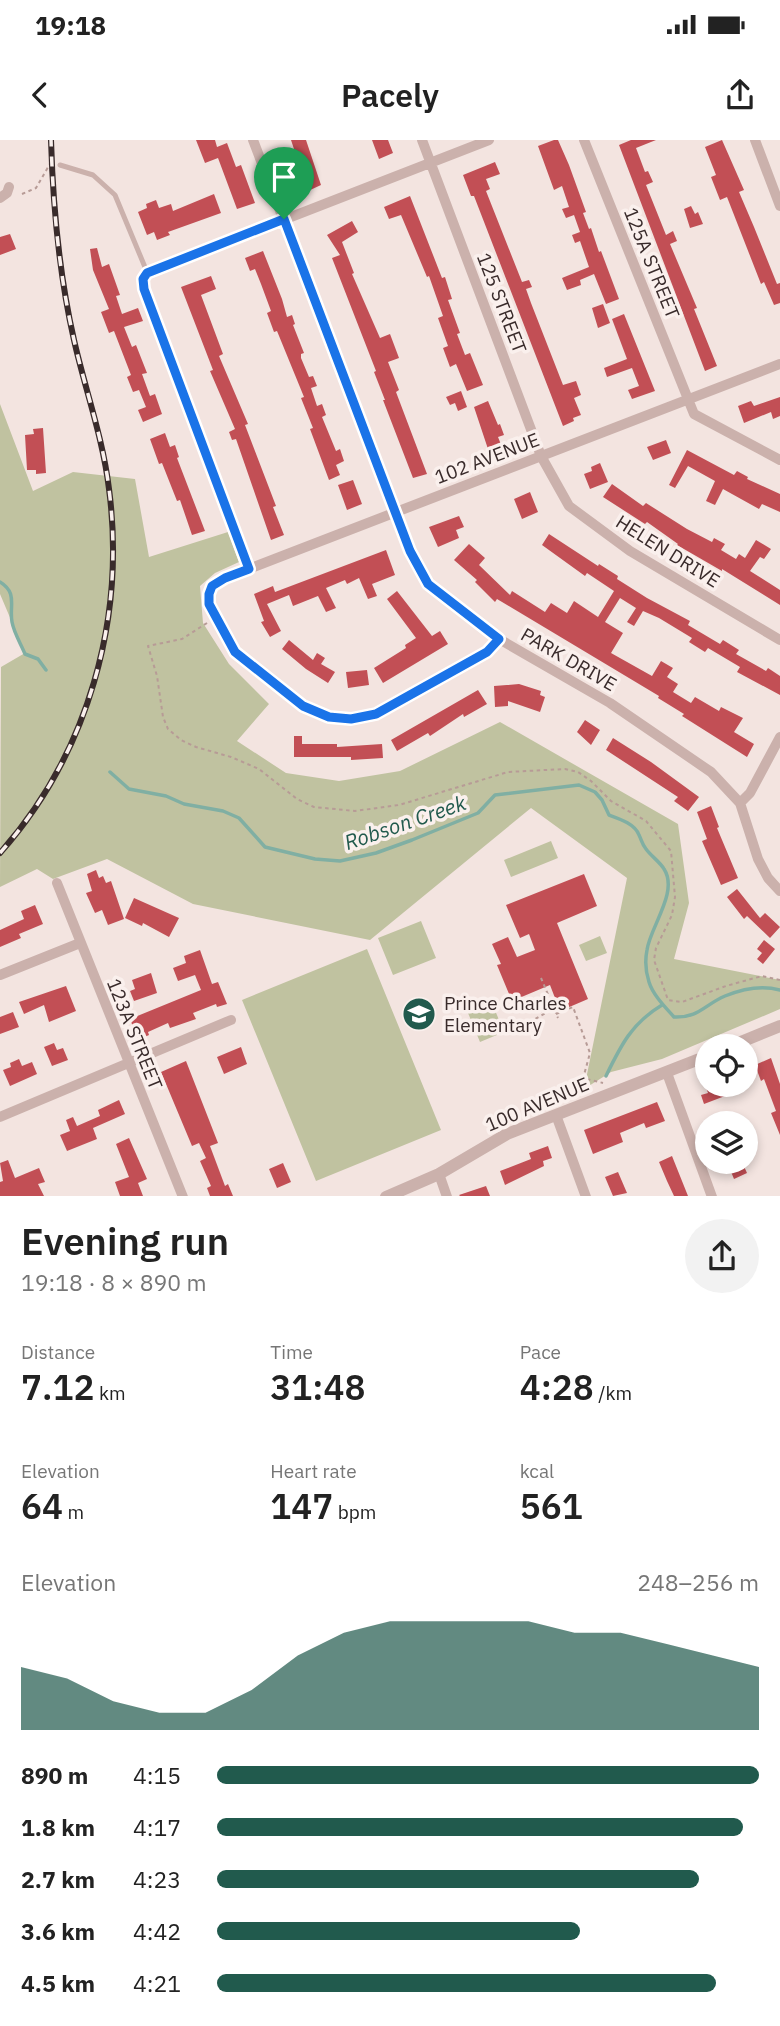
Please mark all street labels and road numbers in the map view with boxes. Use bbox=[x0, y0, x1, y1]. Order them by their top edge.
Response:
street label: 125A STREET bbox=[619, 204, 685, 322]
street label: 125 STREET bbox=[472, 249, 532, 357]
street label: 102 AVENUE bbox=[431, 427, 543, 489]
street label: HELEN DRIVE bbox=[612, 510, 724, 592]
street label: PARK DRIVE bbox=[517, 622, 621, 696]
street label: 123A STREET bbox=[102, 975, 168, 1093]
street label: 100 AVENUE bbox=[482, 1071, 592, 1137]

